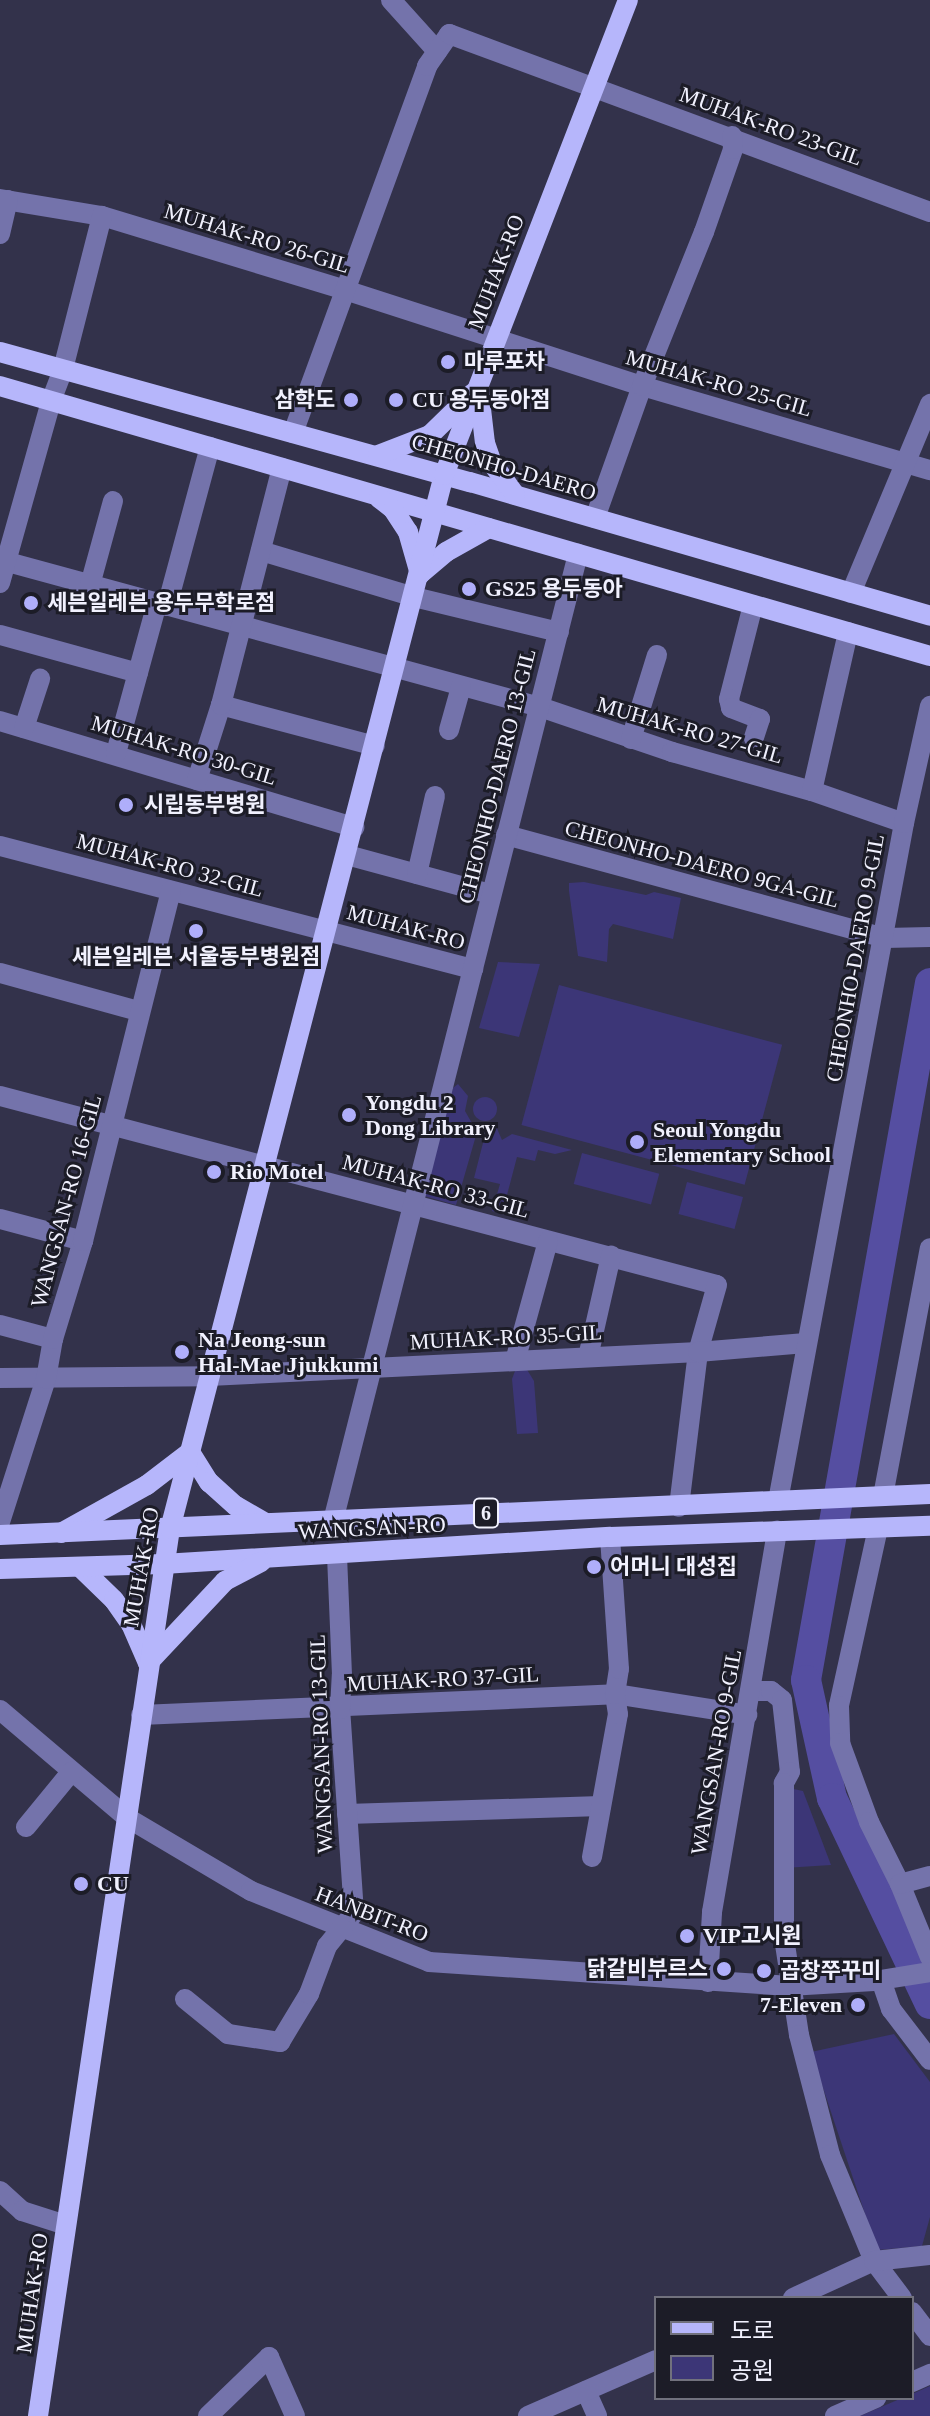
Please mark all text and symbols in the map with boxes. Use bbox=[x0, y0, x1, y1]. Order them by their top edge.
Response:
street label: MUHAK-RO 23-GIL bbox=[676, 81, 866, 171]
street label: MUHAK-RO 26-GIL bbox=[161, 197, 353, 279]
street label: MUHAK-RO bbox=[462, 211, 530, 333]
street label: MUHAK-RO 25-GIL bbox=[623, 344, 815, 422]
place label: 마루포차 bbox=[464, 349, 545, 375]
marker: 마루포차 bbox=[439, 353, 457, 371]
place label: 삼학도 bbox=[274, 387, 335, 413]
place label: CU 용두동아점 bbox=[412, 387, 550, 413]
marker: 삼학도 bbox=[342, 391, 360, 409]
marker: CU 용두동아점 bbox=[387, 391, 405, 409]
street label: CHEONHO-DAERO bbox=[409, 428, 599, 506]
place label: GS25 용두동아 bbox=[485, 576, 623, 602]
marker: GS25 용두동아 bbox=[460, 580, 478, 598]
place label: 세븐일레븐 용두무학로점 bbox=[47, 590, 275, 616]
marker: 세븐일레븐 용두무학로점 bbox=[22, 594, 40, 612]
street label: CHEONHO-DAERO 13-GIL bbox=[452, 646, 542, 906]
street label: MUHAK-RO 27-GIL bbox=[594, 691, 786, 769]
street label: MUHAK-RO 30-GIL bbox=[88, 709, 280, 791]
place label: 시립동부병원 bbox=[144, 792, 265, 818]
marker: 시립동부병원 bbox=[115, 794, 137, 816]
street label: CHEONHO-DAERO 9GA-GIL bbox=[562, 815, 842, 913]
street label: MUHAK-RO 32-GIL bbox=[74, 827, 266, 903]
street label: CHEONHO-DAERO 9-GIL bbox=[820, 832, 890, 1084]
street label: MUHAK-RO bbox=[344, 899, 468, 955]
marker: 세븐일레븐 서울동부병원점 bbox=[187, 922, 205, 940]
place label: 세븐일레븐 서울동부병원점 bbox=[72, 944, 320, 970]
place label: Yongdu 2 Dong Library bbox=[365, 1089, 495, 1140]
street label: WANGSAN-RO 16-GIL bbox=[25, 1092, 107, 1310]
marker: Yongdu 2 Dong Library bbox=[340, 1106, 358, 1124]
place label: Seoul Yongdu Elementary School bbox=[653, 1116, 831, 1168]
marker: Seoul Yongdu Elementary School bbox=[628, 1133, 646, 1151]
street label: MUHAK-RO 33-GIL bbox=[340, 1148, 532, 1224]
place label: Rio Motel bbox=[230, 1159, 323, 1185]
marker: Rio Motel bbox=[205, 1163, 223, 1181]
street label: MUHAK-RO 35-GIL bbox=[409, 1319, 603, 1355]
place label: Na Jeong-sun Hal-Mae Jjukkumi bbox=[198, 1326, 378, 1378]
marker: Na Jeong-sun Hal-Mae Jjukkumi bbox=[173, 1343, 191, 1361]
road number: 6 bbox=[472, 1497, 500, 1529]
street label: MUHAK-RO bbox=[117, 1505, 165, 1629]
street label: WANGSAN-RO bbox=[297, 1511, 447, 1545]
place label: 어머니 대성집 bbox=[610, 1554, 737, 1580]
marker: 어머니 대성집 bbox=[585, 1558, 603, 1576]
street label: WANGSAN-RO 13-GIL bbox=[304, 1634, 338, 1854]
street label: WANGSAN-RO 9-GIL bbox=[685, 1647, 747, 1857]
street label: MUHAK-RO 37-GIL bbox=[346, 1661, 540, 1697]
place label: CU bbox=[97, 1871, 129, 1897]
marker: CU bbox=[72, 1875, 90, 1893]
street label: HANBIT-RO bbox=[312, 1880, 432, 1948]
place label: VIP고시원 bbox=[703, 1923, 802, 1949]
marker: VIP고시원 bbox=[678, 1927, 696, 1945]
place label: 닭갈비부르스 bbox=[587, 1956, 708, 1982]
place label: 곱창쭈꾸미 bbox=[780, 1958, 881, 1984]
marker: 닭갈비부르스 bbox=[715, 1960, 733, 1978]
marker: 곱창쭈꾸미 bbox=[755, 1962, 773, 1980]
place label: 7-Eleven bbox=[760, 1992, 842, 2018]
marker: 7-Eleven bbox=[849, 1996, 867, 2014]
street label: MUHAK-RO bbox=[11, 2231, 53, 2355]
legend bbox=[654, 2296, 914, 2400]
text: 도로 bbox=[730, 2318, 774, 2344]
text: 공원 bbox=[730, 2358, 774, 2384]

